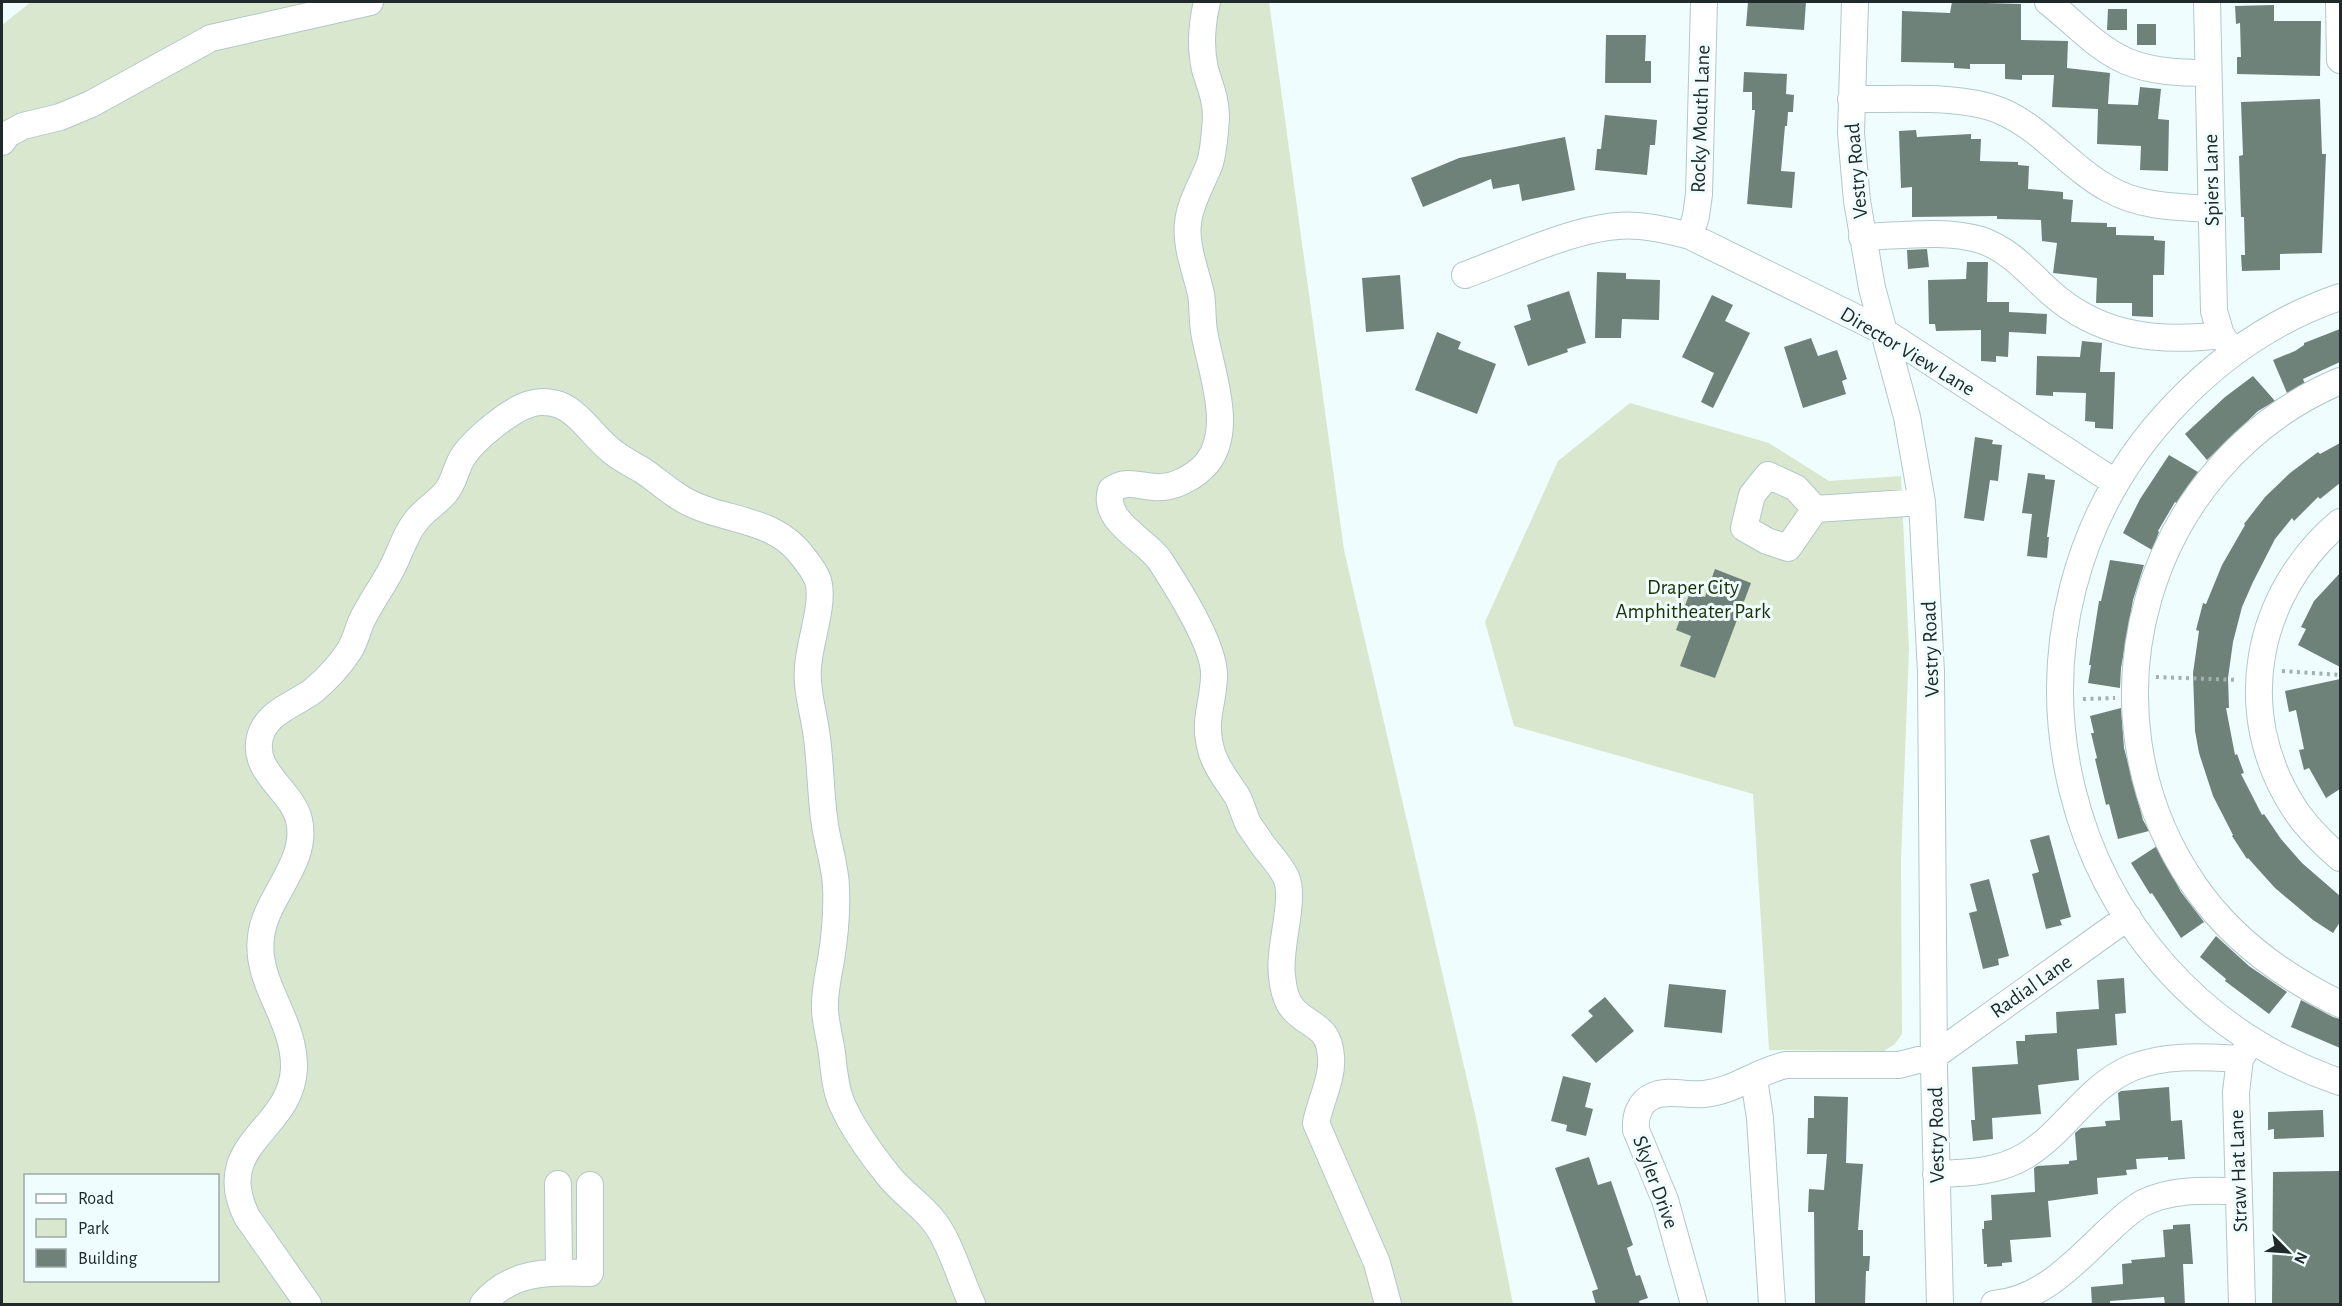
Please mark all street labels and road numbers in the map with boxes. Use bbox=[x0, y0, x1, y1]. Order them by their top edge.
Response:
street label: Rocky Mouth Lane bbox=[1687, 45, 1714, 193]
street label: Vestry Road bbox=[1842, 122, 1871, 220]
street label: Spiers Lane bbox=[2200, 134, 2223, 226]
street label: Director View Lane bbox=[1837, 303, 1979, 400]
street label: Vestry Road bbox=[1918, 600, 1943, 697]
street label: Radial Lane bbox=[1987, 951, 2076, 1022]
street label: Vestry Road bbox=[1925, 1087, 1948, 1183]
street label: Straw Hat Lane bbox=[2226, 1109, 2251, 1233]
street label: Skyler Drive bbox=[1629, 1133, 1682, 1231]

